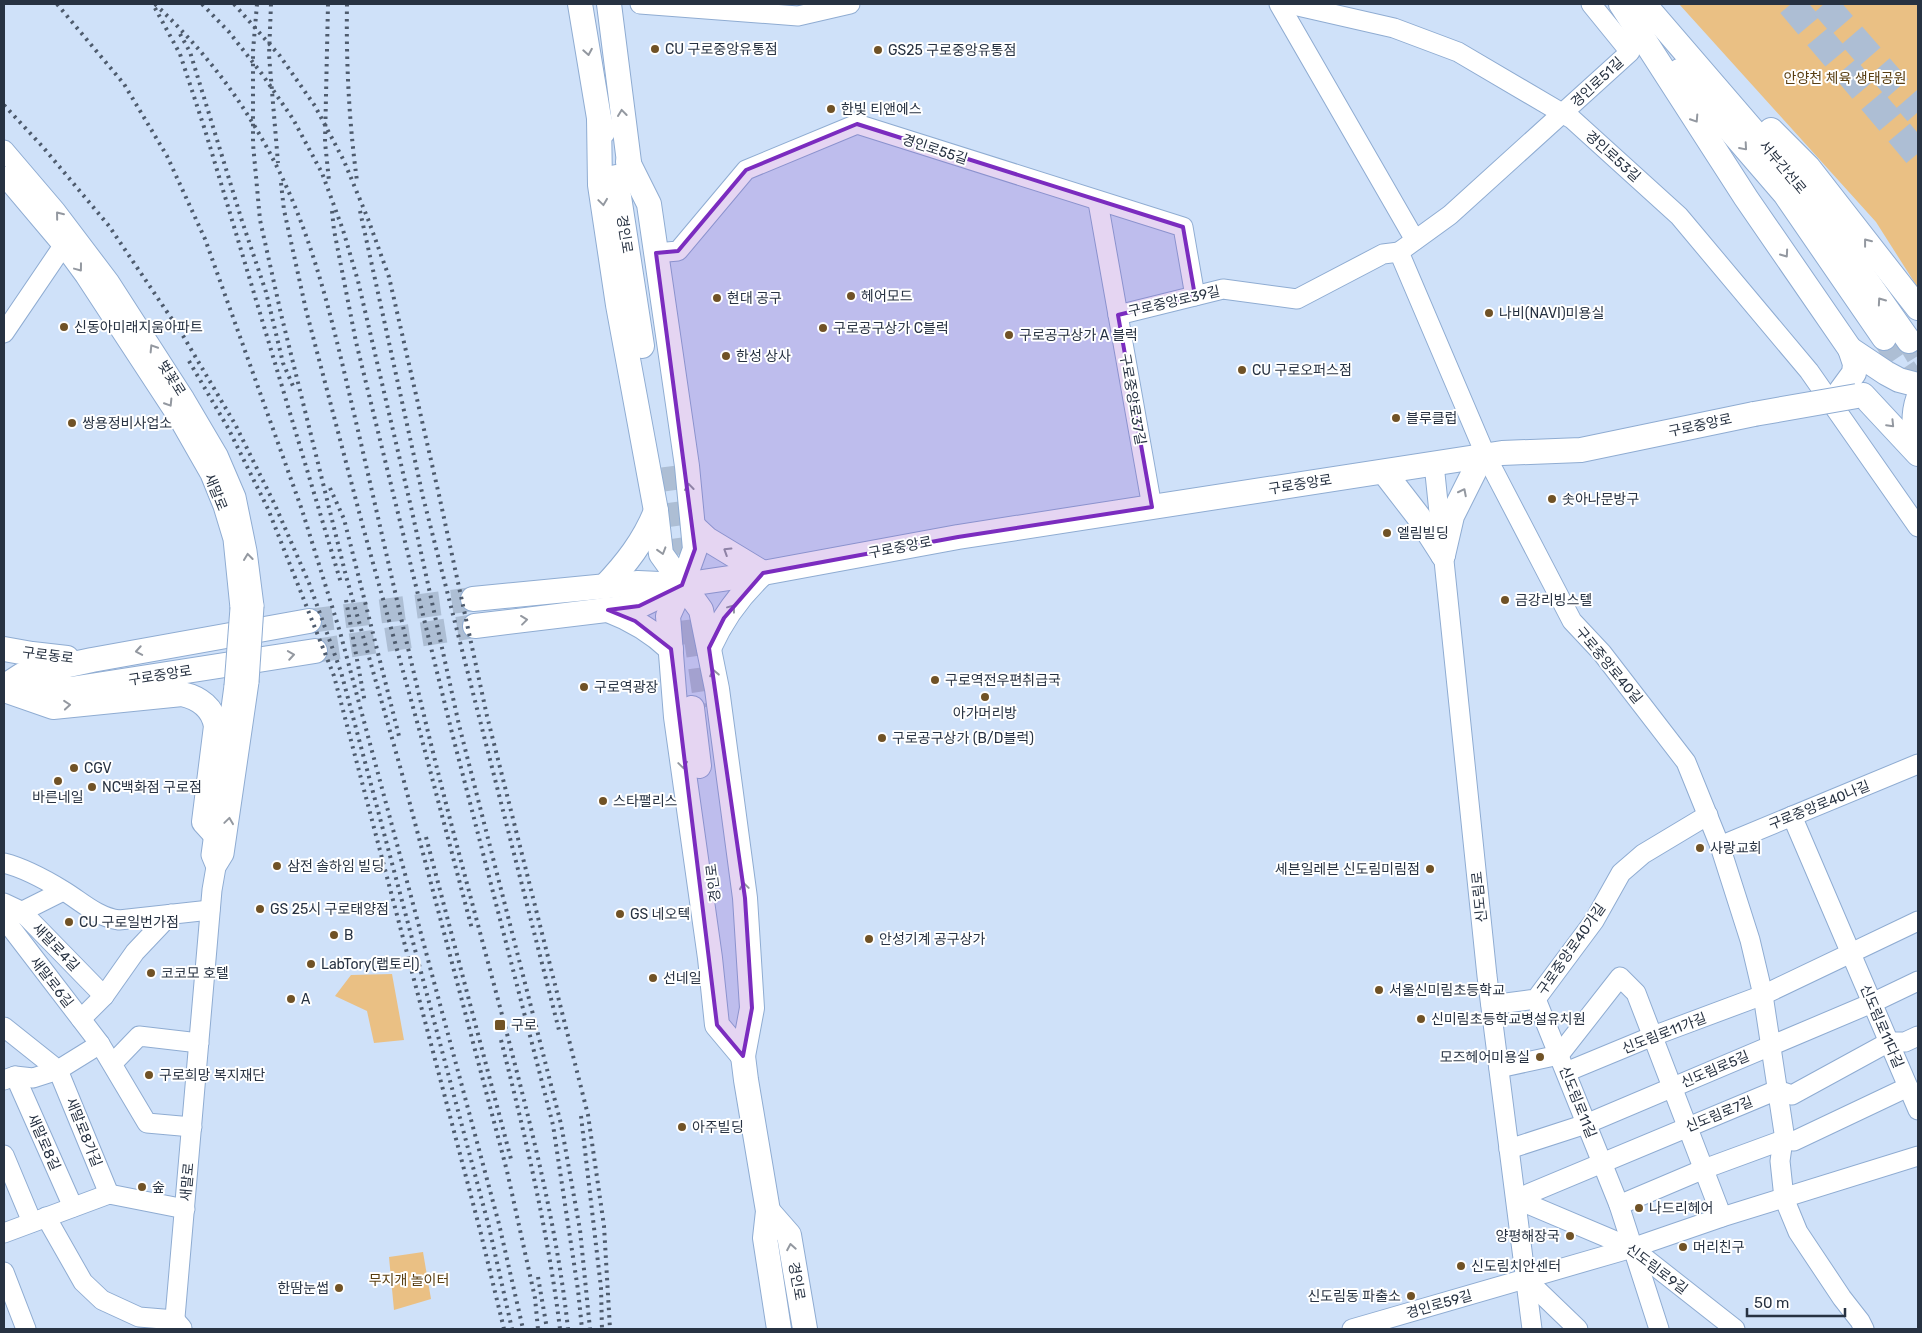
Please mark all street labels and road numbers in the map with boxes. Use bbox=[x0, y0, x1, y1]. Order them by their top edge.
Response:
street label: 경인로51길 bbox=[1568, 54, 1627, 111]
street label: 경인로53길 bbox=[1582, 127, 1644, 186]
street label: 경인로55길 bbox=[900, 131, 970, 168]
street label: 서부간선로 bbox=[1755, 137, 1810, 198]
street label: 경인로 bbox=[613, 214, 636, 255]
street label: 구로중앙로39길 bbox=[1126, 283, 1222, 320]
street label: 구로중앙로37길 bbox=[1116, 352, 1149, 446]
street label: 벚꽃로 bbox=[154, 357, 189, 399]
street label: 구로중앙로 bbox=[1667, 410, 1733, 440]
street label: 새말로 bbox=[200, 471, 231, 513]
street label: 구로중앙로 bbox=[1267, 471, 1333, 498]
street label: 구로중앙로 bbox=[867, 533, 933, 562]
street label: 구로중앙로40길 bbox=[1572, 624, 1646, 707]
street label: 구로동로 bbox=[21, 644, 75, 667]
street label: 구로중앙로 bbox=[127, 662, 193, 689]
street label: 구로중앙로40나길 bbox=[1766, 777, 1872, 834]
street label: 경인로 bbox=[703, 863, 724, 903]
street label: 신도림로 bbox=[1468, 870, 1491, 923]
street label: 구로중앙로40가길 bbox=[1534, 900, 1609, 998]
street label: 새말로4길 bbox=[29, 920, 83, 975]
street label: 새말로6길 bbox=[26, 953, 77, 1011]
street label: 신도림로11다길 bbox=[1856, 982, 1907, 1071]
street label: 신도림로11가길 bbox=[1619, 1010, 1709, 1057]
street label: 신도림로5길 bbox=[1678, 1047, 1752, 1091]
street label: 신도림로11길 bbox=[1555, 1064, 1600, 1141]
street label: 신도림로7길 bbox=[1683, 1093, 1756, 1136]
street label: 새말로8가길 bbox=[62, 1095, 105, 1169]
street label: 새말로8길 bbox=[23, 1111, 64, 1173]
street label: 새말로 bbox=[177, 1162, 198, 1202]
street label: 신도림로9길 bbox=[1623, 1241, 1691, 1298]
street label: 경인로 bbox=[785, 1261, 808, 1302]
street label: 경인로59길 bbox=[1404, 1287, 1474, 1322]

